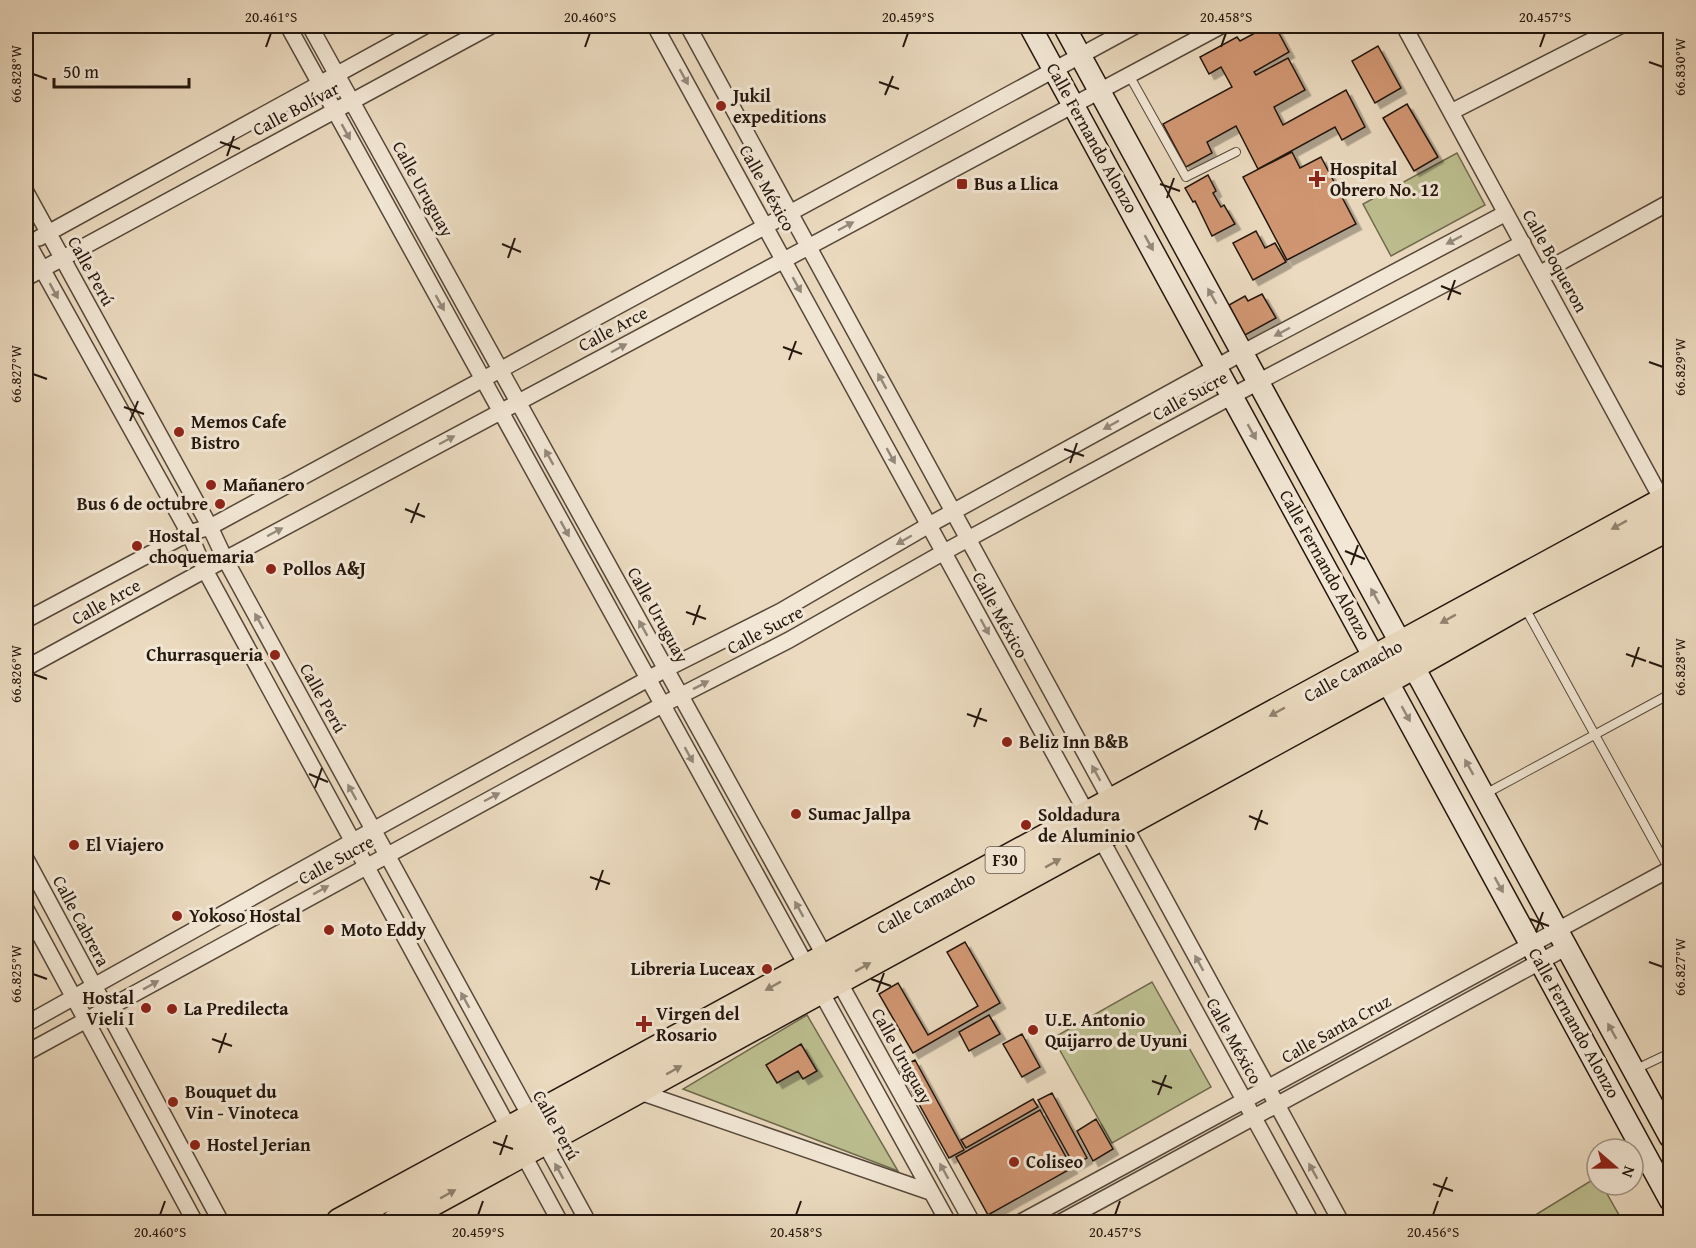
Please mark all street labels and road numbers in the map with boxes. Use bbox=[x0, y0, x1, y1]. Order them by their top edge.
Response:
street label: Calle Fernando Alonzo bbox=[1040, 57, 1145, 218]
street label: Calle Bolívar bbox=[248, 74, 344, 143]
street label: Calle Uruguay bbox=[386, 136, 461, 242]
street label: Calle México bbox=[733, 139, 802, 236]
street label: Calle Boqueron bbox=[1516, 204, 1595, 317]
street label: Calle Perú bbox=[61, 231, 122, 311]
street label: Calle Arce bbox=[573, 299, 652, 358]
street label: Calle Sucre bbox=[1147, 364, 1233, 427]
street label: Calle Fernando Alonzo bbox=[1273, 484, 1378, 645]
street label: Calle Uruguay bbox=[621, 562, 696, 668]
street label: Calle México bbox=[966, 566, 1035, 663]
street label: Calle Arce bbox=[66, 572, 145, 632]
street label: Calle Sucre bbox=[722, 598, 808, 661]
street label: Calle Camacho bbox=[1298, 632, 1407, 709]
street label: Calle Perú bbox=[293, 658, 354, 738]
street label: Calle Sucre bbox=[293, 828, 379, 891]
road number: F30 bbox=[986, 847, 1024, 873]
street label: Calle Camacho bbox=[871, 864, 980, 941]
street label: Calle Cabrera bbox=[46, 870, 117, 972]
street label: Calle Fernando Alonzo bbox=[1522, 942, 1627, 1103]
street label: Calle Santa Cruz bbox=[1276, 987, 1396, 1070]
street label: Calle México bbox=[1200, 992, 1269, 1089]
street label: Calle Uruguay bbox=[865, 1003, 940, 1109]
street label: Calle Perú bbox=[526, 1085, 587, 1165]

